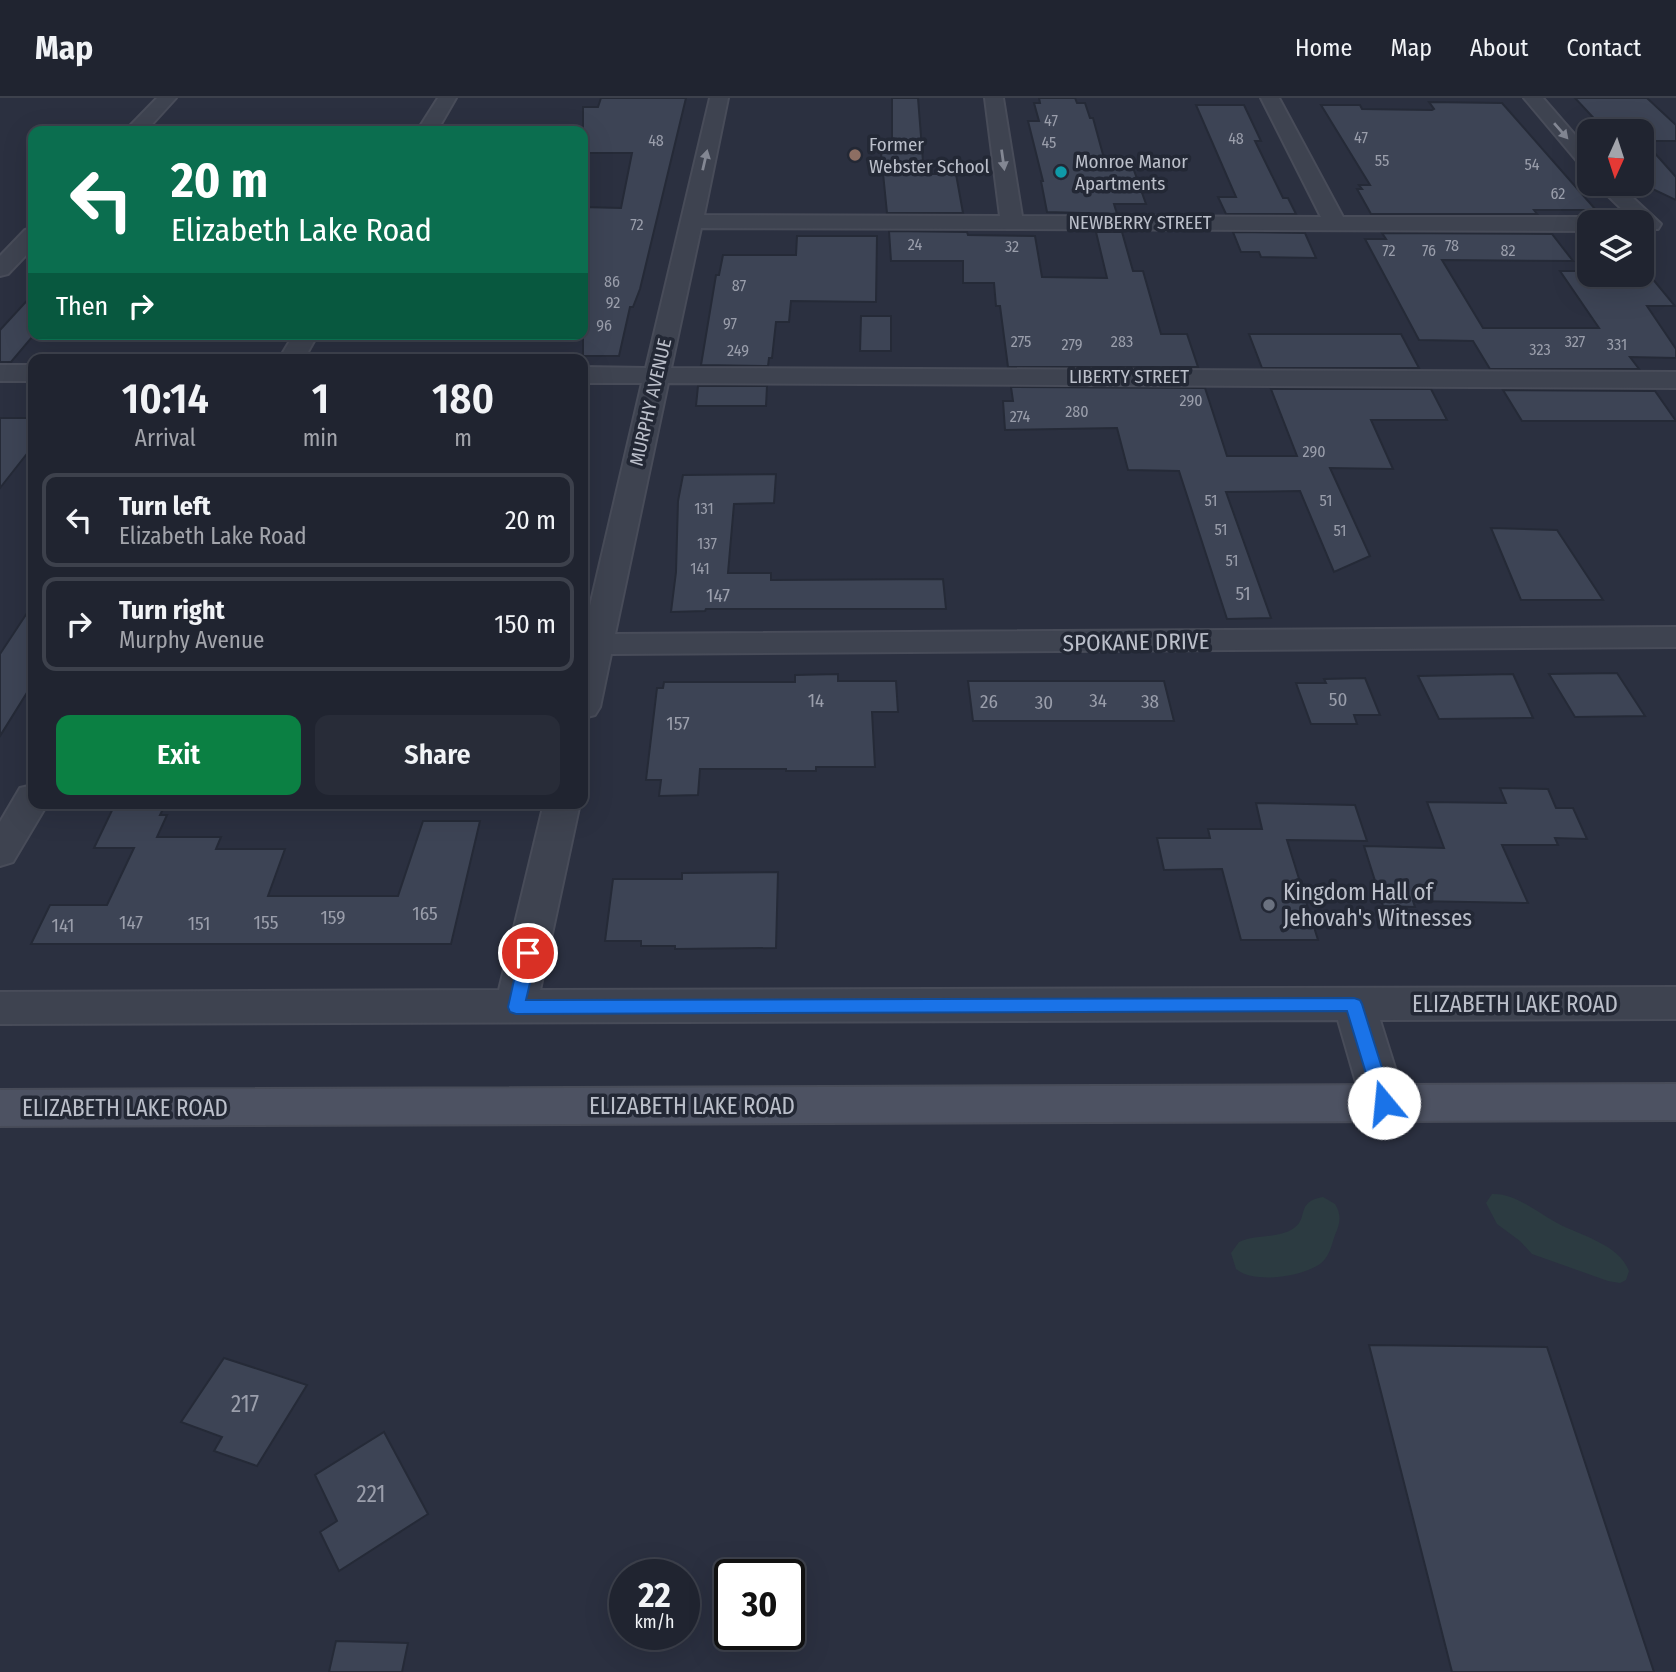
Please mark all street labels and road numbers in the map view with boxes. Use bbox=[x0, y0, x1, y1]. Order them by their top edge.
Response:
street label: NEWBERRY STREET bbox=[1069, 211, 1212, 234]
street label: MURPHY AVENUE bbox=[625, 336, 676, 468]
street label: LIBERTY STREET bbox=[1069, 365, 1189, 388]
street label: SPOKANE DRIVE bbox=[1062, 627, 1210, 657]
street label: ELIZABETH LAKE ROAD bbox=[1412, 990, 1618, 1018]
street label: ELIZABETH LAKE ROAD bbox=[589, 1092, 795, 1120]
street label: ELIZABETH LAKE ROAD bbox=[22, 1094, 228, 1122]

